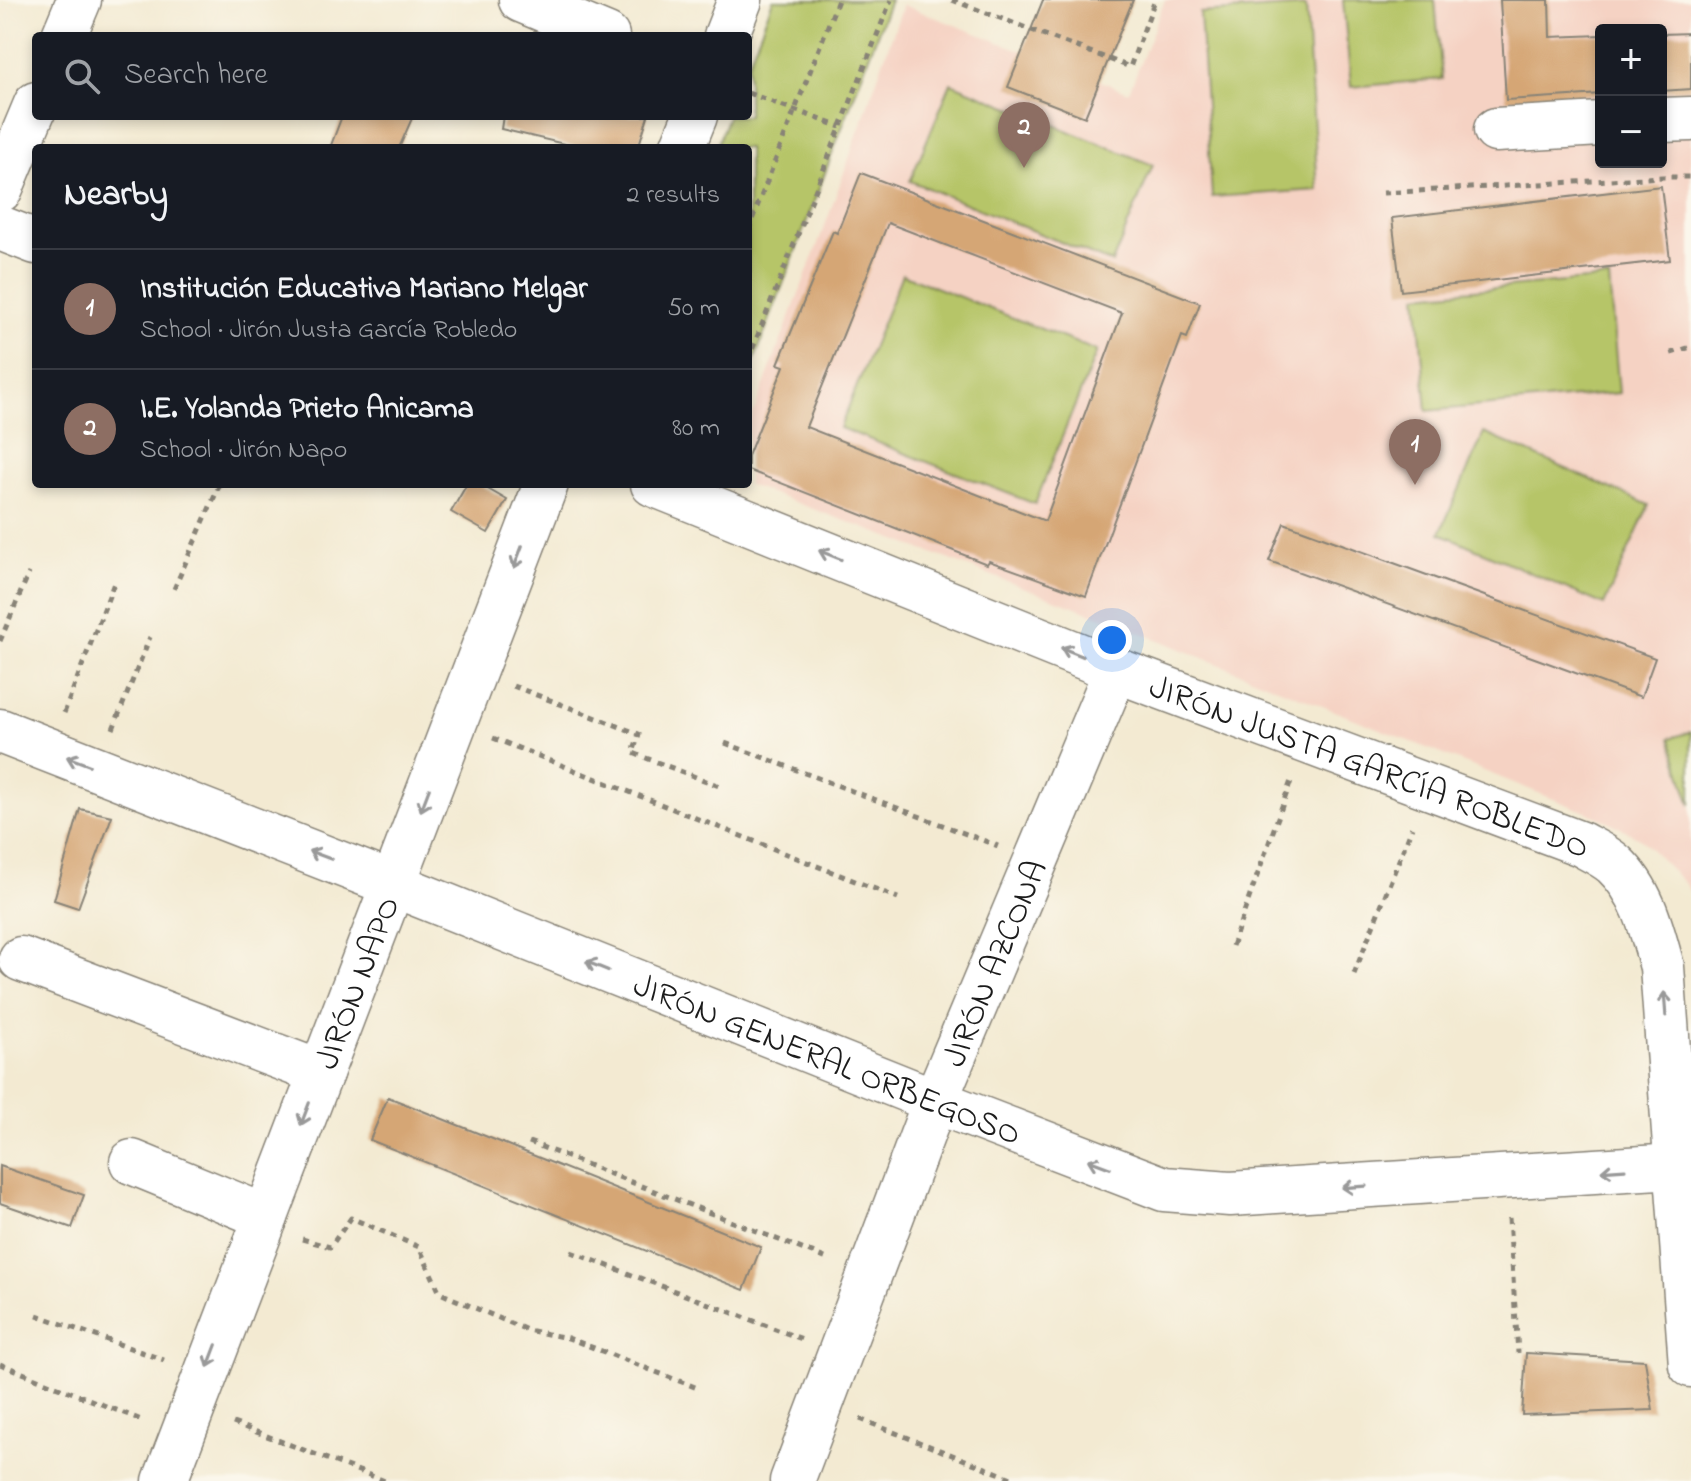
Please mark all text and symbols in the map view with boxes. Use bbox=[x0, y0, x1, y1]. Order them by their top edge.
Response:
map controls bbox=[1595, 24, 1667, 168]
button: + bbox=[1595, 24, 1667, 96]
search box bbox=[32, 32, 752, 120]
icon: search bbox=[60, 54, 104, 98]
text: Search here bbox=[124, 54, 268, 98]
button: − bbox=[1595, 96, 1667, 168]
pin: 2 bbox=[998, 102, 1050, 168]
text: Nearby bbox=[64, 171, 168, 221]
text: 2 results bbox=[627, 177, 720, 215]
text: Institución Educativa Mariano Melgar bbox=[140, 268, 588, 312]
text: 1 bbox=[86, 290, 94, 328]
text: 50 m bbox=[667, 290, 720, 328]
text: School · Jirón Justa García Robledo bbox=[140, 312, 517, 350]
text: I.E. Yolanda Prieto Anicama bbox=[140, 388, 474, 432]
text: 2 bbox=[84, 410, 96, 448]
text: 80 m bbox=[672, 410, 720, 448]
pin: 1 bbox=[1389, 419, 1441, 485]
text: School · Jirón Napo bbox=[140, 432, 347, 470]
one-way arrow bbox=[510, 544, 524, 569]
one-way arrow bbox=[818, 547, 843, 562]
your location bbox=[1092, 620, 1132, 660]
one-way arrow bbox=[1060, 644, 1085, 658]
street label: JIRÓN JUSTA GARCÍA ROBLEDO bbox=[1141, 664, 1596, 874]
one-way arrow bbox=[66, 753, 90, 767]
one-way arrow bbox=[417, 787, 431, 812]
one-way arrow bbox=[308, 847, 333, 861]
street label: JIRÓN AZCONA bbox=[931, 853, 1062, 1076]
street label: JIRÓN NAPO bbox=[304, 890, 415, 1077]
one-way arrow bbox=[585, 957, 610, 972]
street label: JIRÓN GENERAL ORBEGOSO bbox=[625, 962, 1028, 1161]
one-way arrow bbox=[1657, 992, 1672, 1018]
one-way arrow bbox=[297, 1101, 311, 1125]
one-way arrow bbox=[1087, 1156, 1112, 1170]
one-way arrow bbox=[1600, 1163, 1627, 1178]
one-way arrow bbox=[1341, 1179, 1368, 1194]
one-way arrow bbox=[204, 1343, 218, 1368]

